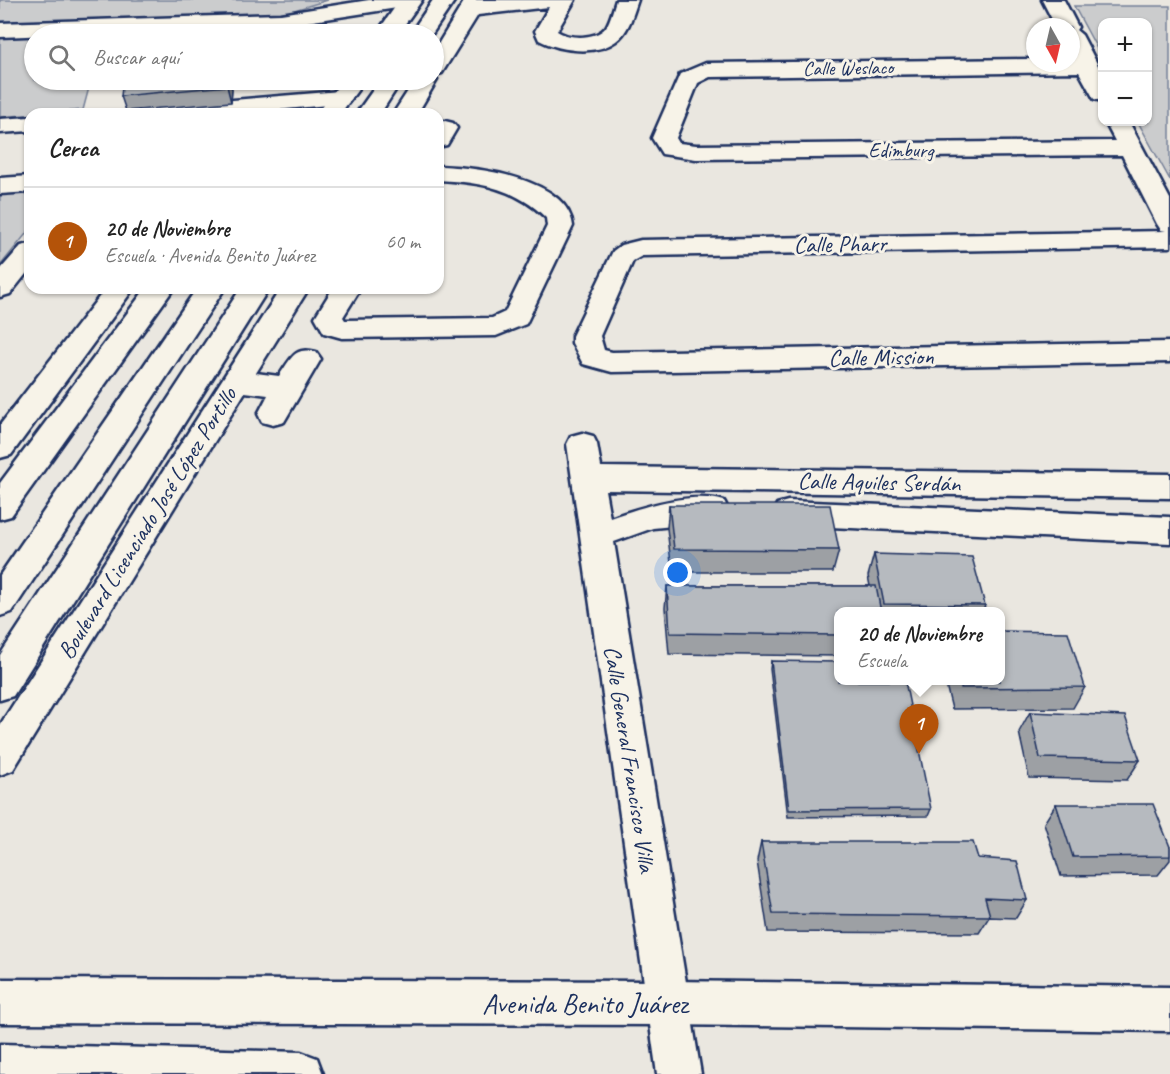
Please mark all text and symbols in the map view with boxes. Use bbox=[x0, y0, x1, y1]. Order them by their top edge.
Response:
north arrow bbox=[1026, 18, 1080, 72]
map controls bbox=[1098, 18, 1152, 126]
button: + bbox=[1098, 18, 1152, 72]
search box bbox=[24, 24, 444, 90]
icon: search bbox=[45, 41, 78, 74]
text: Buscar aquí bbox=[93, 43, 179, 71]
street label: Calle Weslaco bbox=[803, 55, 895, 81]
button: − bbox=[1098, 72, 1152, 126]
text: Cerca bbox=[48, 131, 98, 164]
street label: Edimburg bbox=[869, 138, 935, 163]
text: 20 de Noviembre bbox=[105, 215, 230, 243]
street label: Calle Pharr bbox=[793, 228, 889, 260]
text: 1 bbox=[63, 229, 72, 254]
text: 60 m bbox=[386, 229, 420, 254]
text: Escuela · Avenida Benito Juárez bbox=[105, 243, 315, 268]
street label: Calle Mission bbox=[828, 341, 934, 373]
street label: Boulevard Licenciado José López Portillo bbox=[51, 380, 244, 664]
street label: Calle Aquiles Serdán bbox=[797, 466, 962, 498]
your location bbox=[663, 558, 692, 587]
popup bbox=[834, 607, 1005, 685]
text: 20 de Noviembre bbox=[857, 620, 982, 648]
street label: Calle General Francisco Villa bbox=[597, 644, 663, 876]
text: Escuela bbox=[857, 648, 907, 673]
pin: 1 bbox=[900, 704, 938, 754]
street label: Avenida Benito Juárez bbox=[482, 986, 690, 1021]

